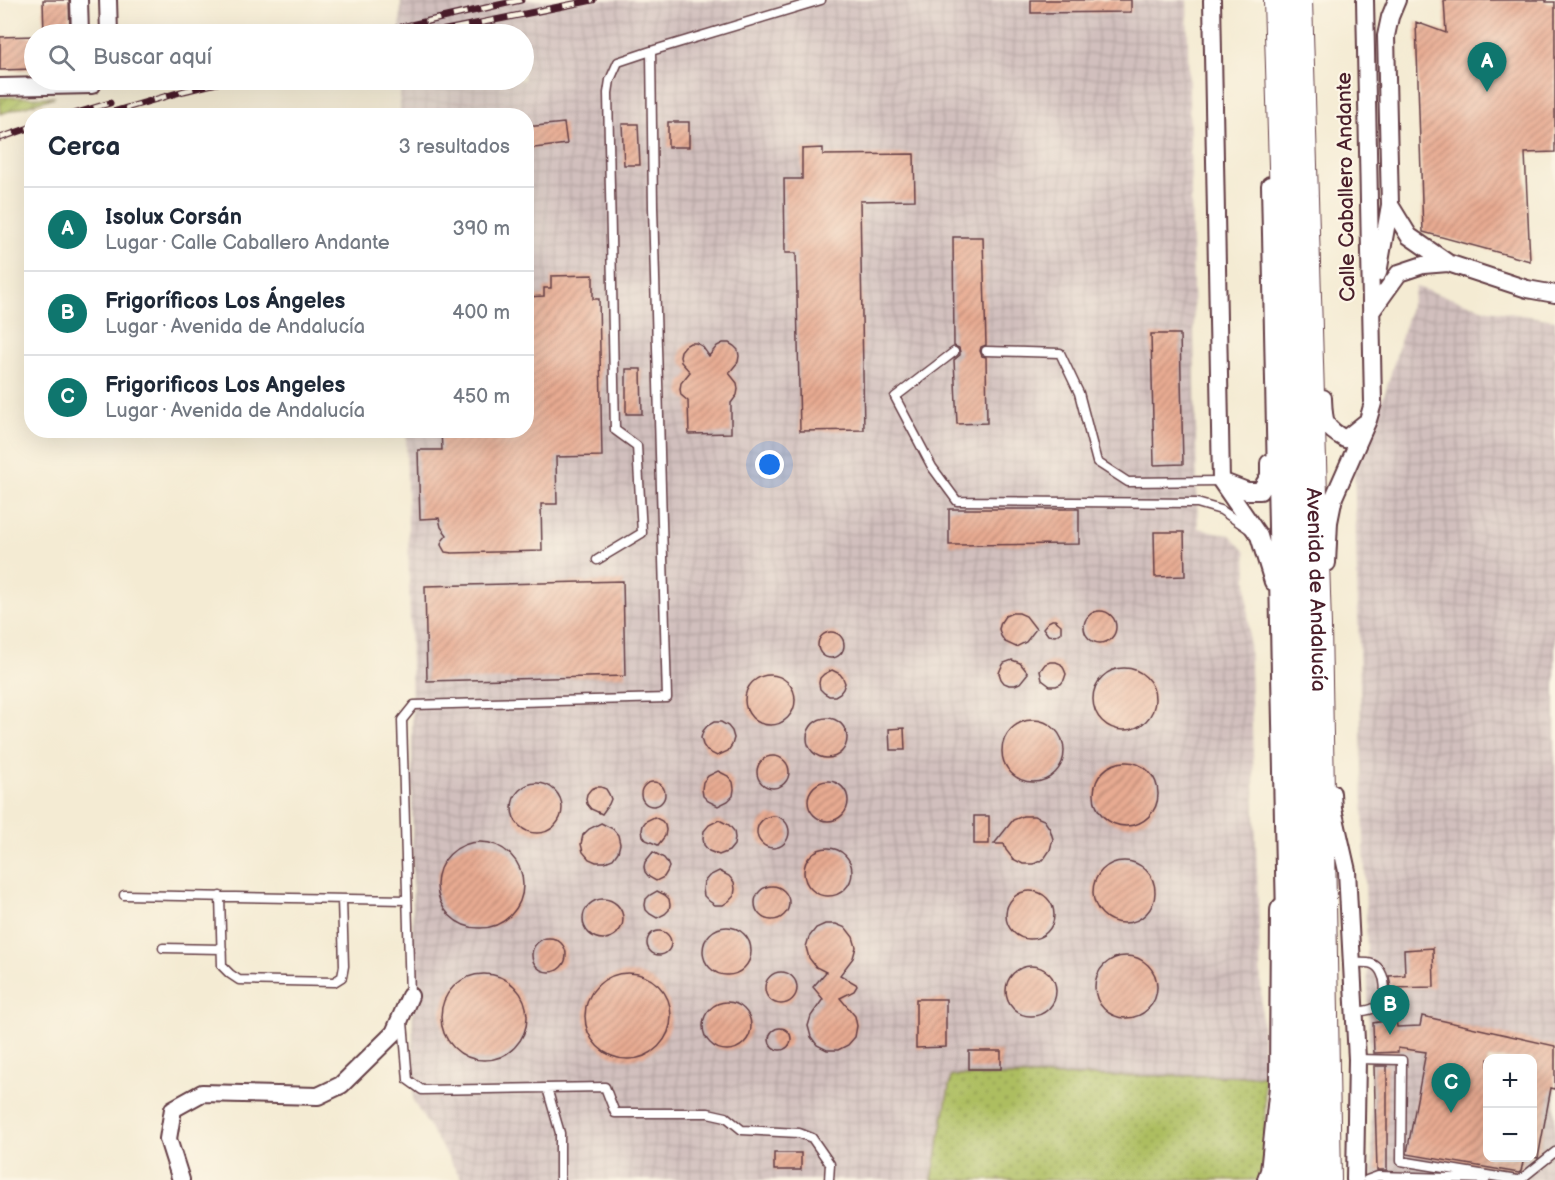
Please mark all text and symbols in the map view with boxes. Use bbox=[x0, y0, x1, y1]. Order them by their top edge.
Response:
search box bbox=[24, 24, 534, 90]
icon: search bbox=[45, 41, 78, 74]
pin: A bbox=[1468, 42, 1506, 92]
text: Buscar aquí bbox=[93, 44, 212, 71]
street label: Calle Caballero Andante bbox=[1331, 72, 1361, 302]
text: Cerca bbox=[48, 132, 120, 163]
text: 3 resultados bbox=[399, 135, 510, 159]
text: Isolux Corsán bbox=[105, 204, 242, 231]
text: A bbox=[61, 217, 74, 241]
text: 390 m bbox=[452, 217, 510, 241]
text: Lugar · Calle Caballero Andante bbox=[105, 231, 390, 255]
text: Frigoríficos Los Ángeles bbox=[105, 288, 345, 315]
text: B bbox=[60, 301, 75, 325]
text: 400 m bbox=[452, 301, 510, 325]
text: Lugar · Avenida de Andalucía bbox=[105, 315, 365, 339]
text: Frigorificos Los Angeles bbox=[105, 372, 345, 399]
text: C bbox=[60, 385, 75, 409]
text: 450 m bbox=[453, 385, 510, 409]
text: Lugar · Avenida de Andalucía bbox=[105, 399, 365, 423]
your location bbox=[755, 450, 784, 479]
street label: Avenida de Andalucía bbox=[1301, 487, 1332, 692]
pin: B bbox=[1370, 986, 1410, 1035]
map controls bbox=[1483, 1054, 1537, 1162]
button: + bbox=[1483, 1054, 1537, 1108]
pin: C bbox=[1432, 1064, 1470, 1113]
button: − bbox=[1483, 1108, 1537, 1162]

